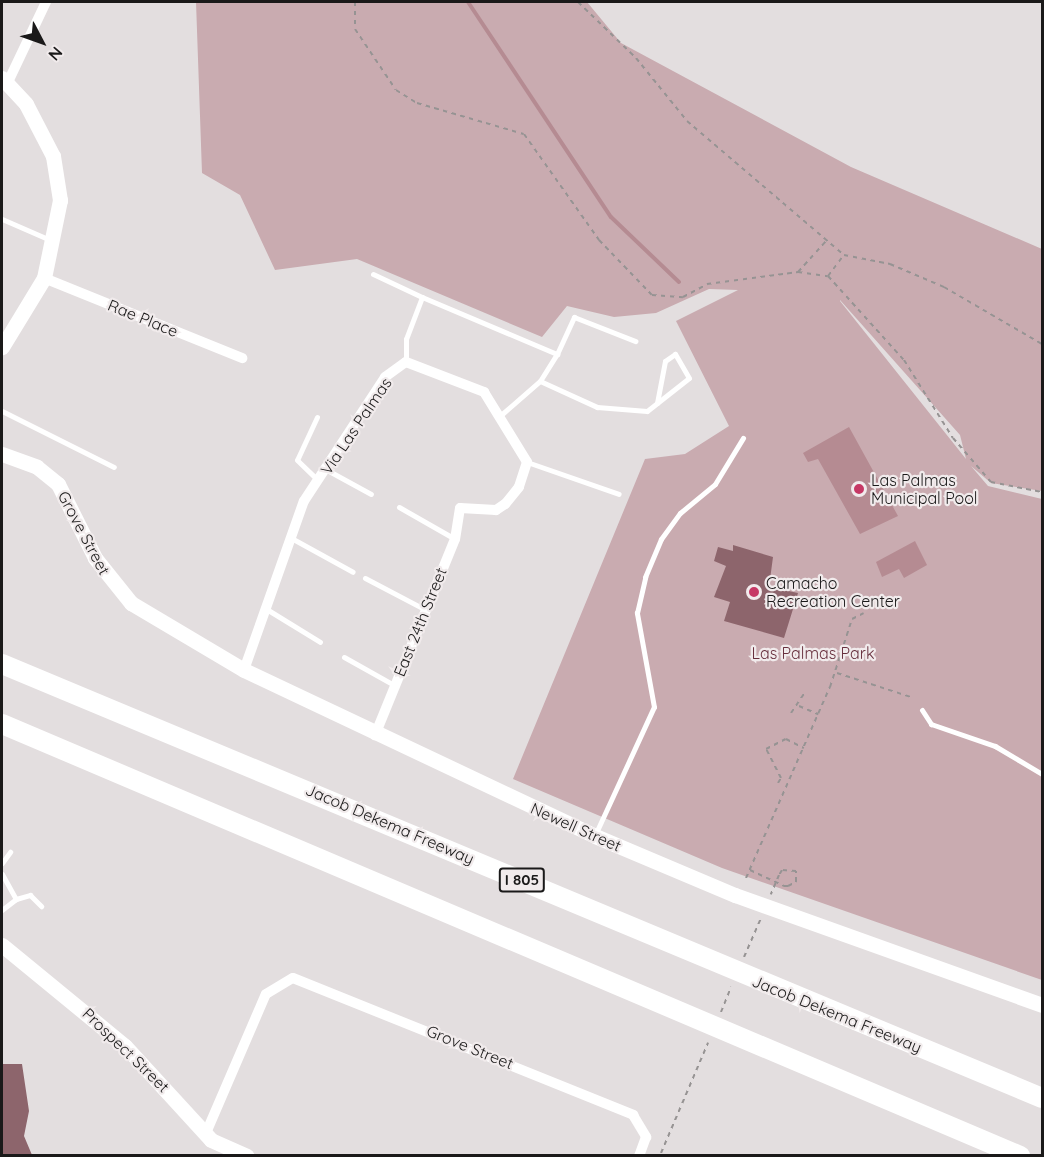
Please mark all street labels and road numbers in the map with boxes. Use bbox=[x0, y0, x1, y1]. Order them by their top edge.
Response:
street label: Rae Place bbox=[105, 295, 181, 341]
street label: Via Las Palmas bbox=[316, 374, 396, 478]
street label: Grove Street bbox=[54, 488, 114, 578]
street label: East 24th Street bbox=[389, 565, 451, 679]
street label: Jacob Dekema Freeway bbox=[303, 780, 477, 868]
street label: Newell Street bbox=[528, 798, 624, 856]
road number: I 805 bbox=[498, 868, 546, 892]
street label: Jacob Dekema Freeway bbox=[749, 971, 925, 1057]
street label: Prospect Street bbox=[79, 1004, 173, 1096]
street label: Grove Street bbox=[424, 1021, 516, 1073]

